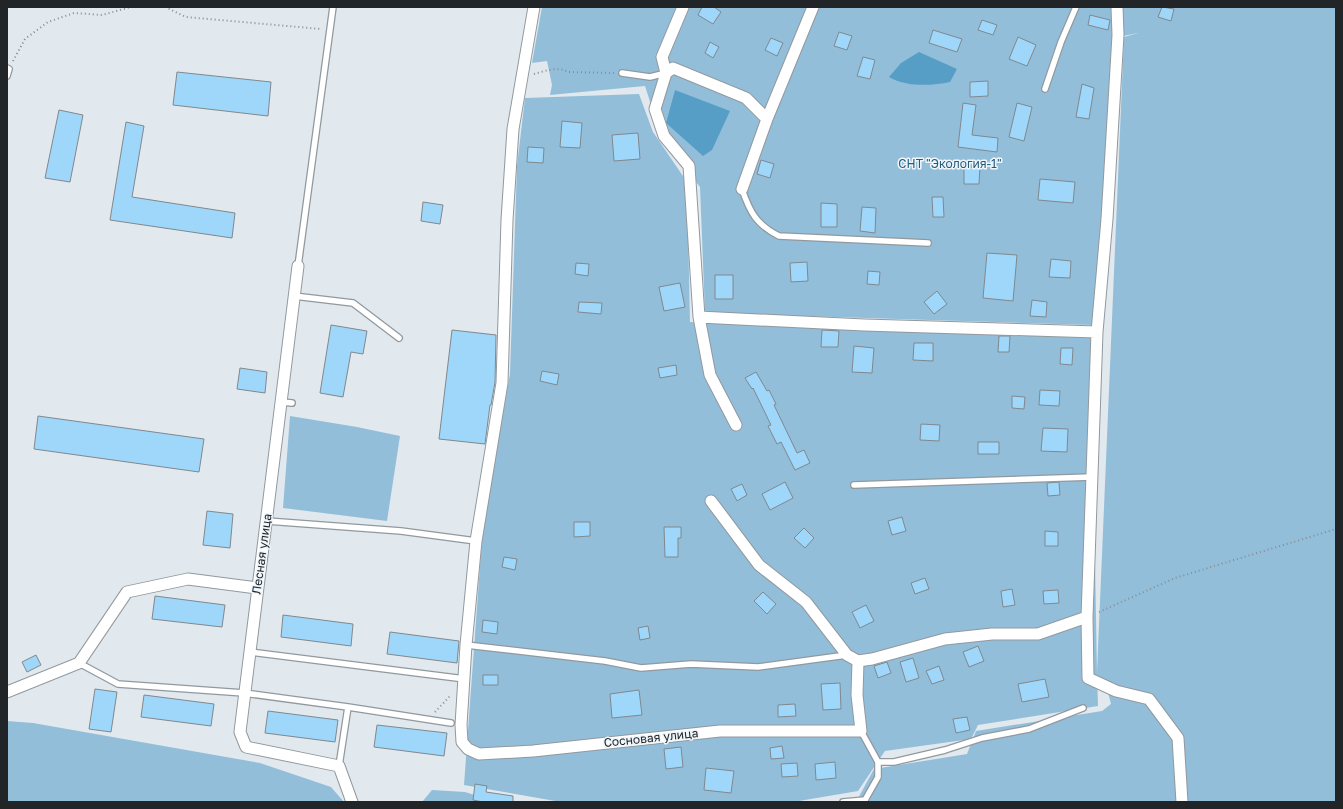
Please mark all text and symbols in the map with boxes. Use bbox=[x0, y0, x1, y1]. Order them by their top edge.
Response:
park label: СНТ "Экология-1" bbox=[898, 156, 1002, 171]
street label: Лесная улица bbox=[248, 513, 275, 595]
street label: Сосновая улица bbox=[603, 725, 699, 750]

